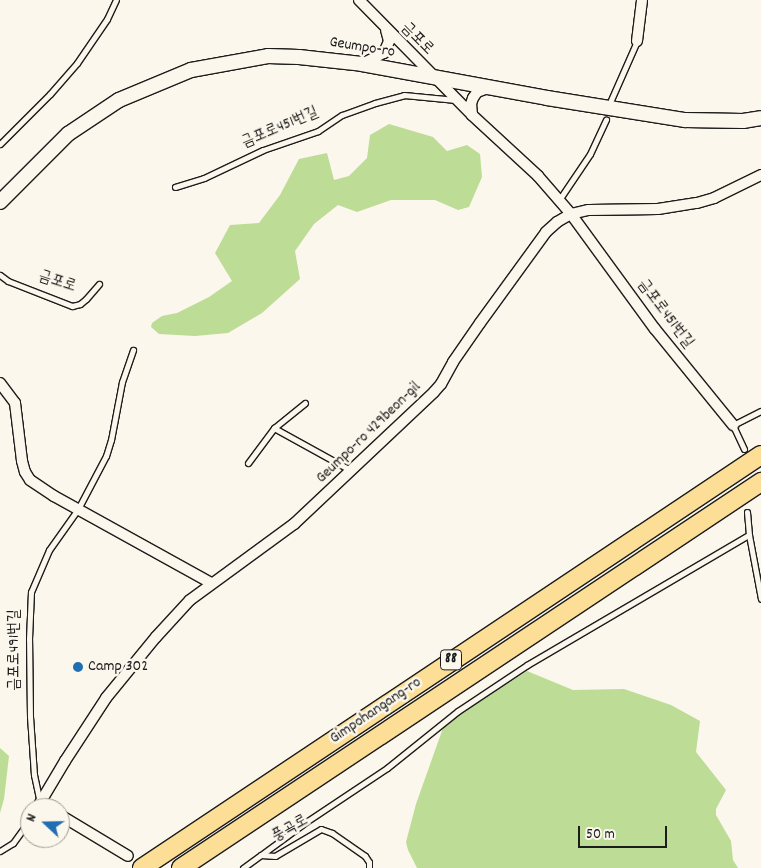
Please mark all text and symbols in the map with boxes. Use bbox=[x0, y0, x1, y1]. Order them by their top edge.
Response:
street label: 금포로 bbox=[397, 19, 437, 59]
street label: Geumpo-ro bbox=[328, 33, 396, 63]
street label: 금포로451번길 bbox=[239, 103, 321, 153]
street label: 금포로 bbox=[36, 267, 78, 297]
street label: 금포로451번길 bbox=[633, 276, 697, 352]
street label: Geumpo-ro 429beon-gil bbox=[313, 378, 425, 488]
street label: 금포로491번길 bbox=[5, 609, 25, 691]
road number: 88 bbox=[440, 648, 462, 672]
place label: Camp 302 bbox=[88, 657, 148, 677]
marker: Camp 302 bbox=[72, 661, 84, 673]
street label: Gimpohangang-ro bbox=[327, 673, 425, 749]
north arrow bbox=[20, 798, 70, 848]
text: N bbox=[21, 811, 43, 825]
street label: 풍곡로 bbox=[268, 811, 312, 847]
scale bar bbox=[581, 816, 670, 848]
text: 50 m bbox=[586, 824, 615, 846]

